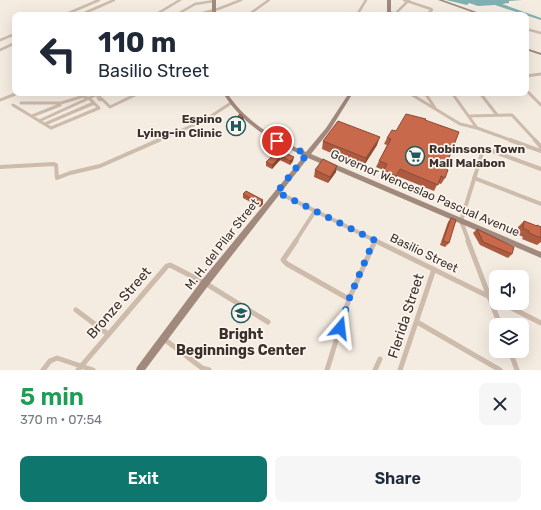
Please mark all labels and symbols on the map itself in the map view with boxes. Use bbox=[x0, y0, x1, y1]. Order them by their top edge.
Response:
place label: Espino Lying-in Clinic bbox=[137, 112, 222, 140]
hospital icon: Espino Lying-in Clinic bbox=[225, 115, 247, 137]
pin bbox=[260, 124, 294, 158]
place label: Robinsons Town Mall Malabon bbox=[429, 142, 526, 170]
supermarket icon: Robinsons Town Mall Malabon bbox=[404, 145, 426, 167]
street label: Governor Wenceslao Pascual Avenue bbox=[328, 147, 522, 239]
street label: M. H. del Pilar Street bbox=[182, 195, 262, 292]
street label: Basilio Street bbox=[388, 230, 461, 276]
street label: Bronze Street bbox=[83, 263, 155, 342]
street label: Flerida Street bbox=[384, 271, 428, 361]
school or university icon: Bright Beginnings Center bbox=[230, 302, 252, 324]
position arrow bbox=[319, 307, 361, 349]
place label: Bright Beginnings Center bbox=[176, 326, 307, 359]

